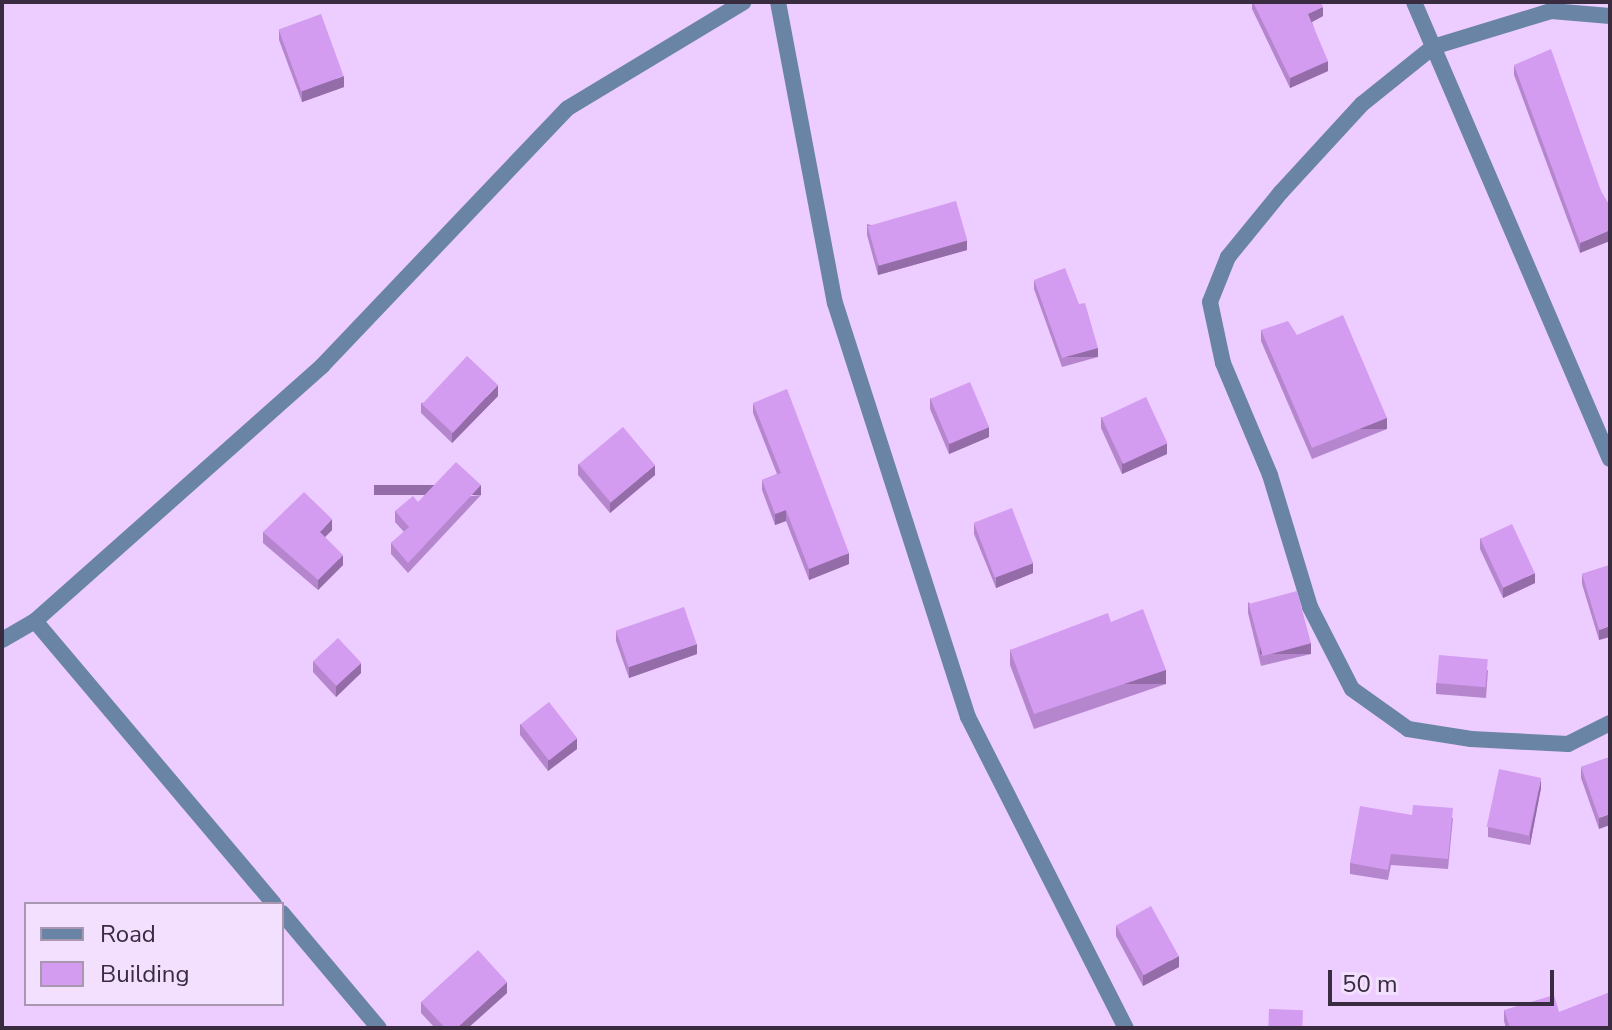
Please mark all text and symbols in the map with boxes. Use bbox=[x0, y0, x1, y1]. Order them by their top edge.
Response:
legend bbox=[24, 902, 284, 1006]
text: Road bbox=[100, 918, 156, 950]
scale bar bbox=[1332, 954, 1558, 1004]
text: Building bbox=[100, 958, 190, 990]
text: 50 m bbox=[1342, 968, 1398, 1000]

